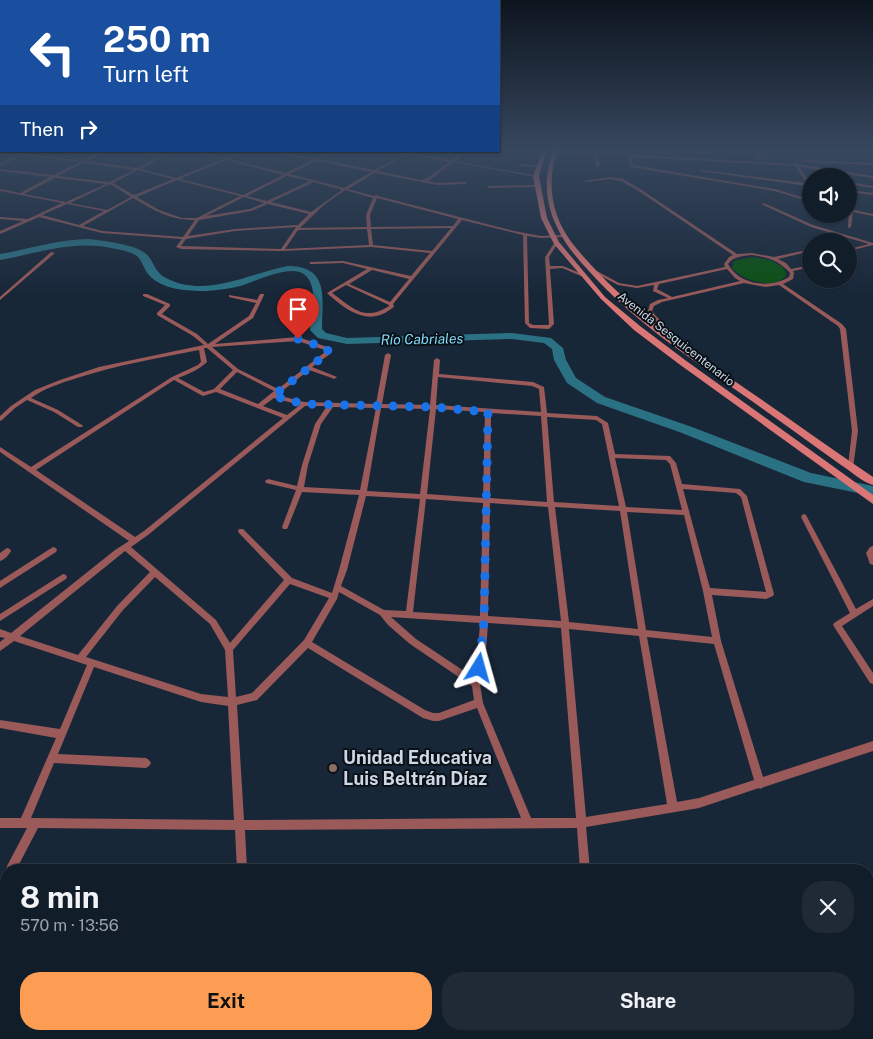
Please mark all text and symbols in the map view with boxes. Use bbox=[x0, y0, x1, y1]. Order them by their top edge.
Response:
text: 250 m bbox=[103, 19, 211, 60]
icon: left bbox=[20, 20, 85, 85]
text: Turn left bbox=[103, 61, 189, 87]
icon: right bbox=[74, 115, 102, 143]
text: Then bbox=[20, 118, 64, 140]
map controls bbox=[802, 168, 857, 288]
button: sound bbox=[802, 168, 857, 223]
button: search bbox=[802, 233, 857, 288]
pin bbox=[277, 288, 319, 339]
street label: Avenida Sesquicentenario bbox=[615, 289, 737, 389]
icon: arrive bbox=[284, 295, 312, 323]
water label: Río Cabriales bbox=[381, 330, 464, 348]
position arrow bbox=[452, 641, 504, 693]
place label: Unidad Educativa Luis Beltrán Díaz bbox=[343, 747, 492, 789]
marker: Unidad Educativa Luis Beltrán Díaz bbox=[327, 762, 339, 774]
text: 8 min bbox=[20, 879, 100, 915]
button: close bbox=[802, 881, 854, 933]
text: 570 m · 13:56 bbox=[20, 916, 119, 935]
button: Exit bbox=[20, 972, 432, 1030]
button: Share bbox=[442, 972, 854, 1030]

